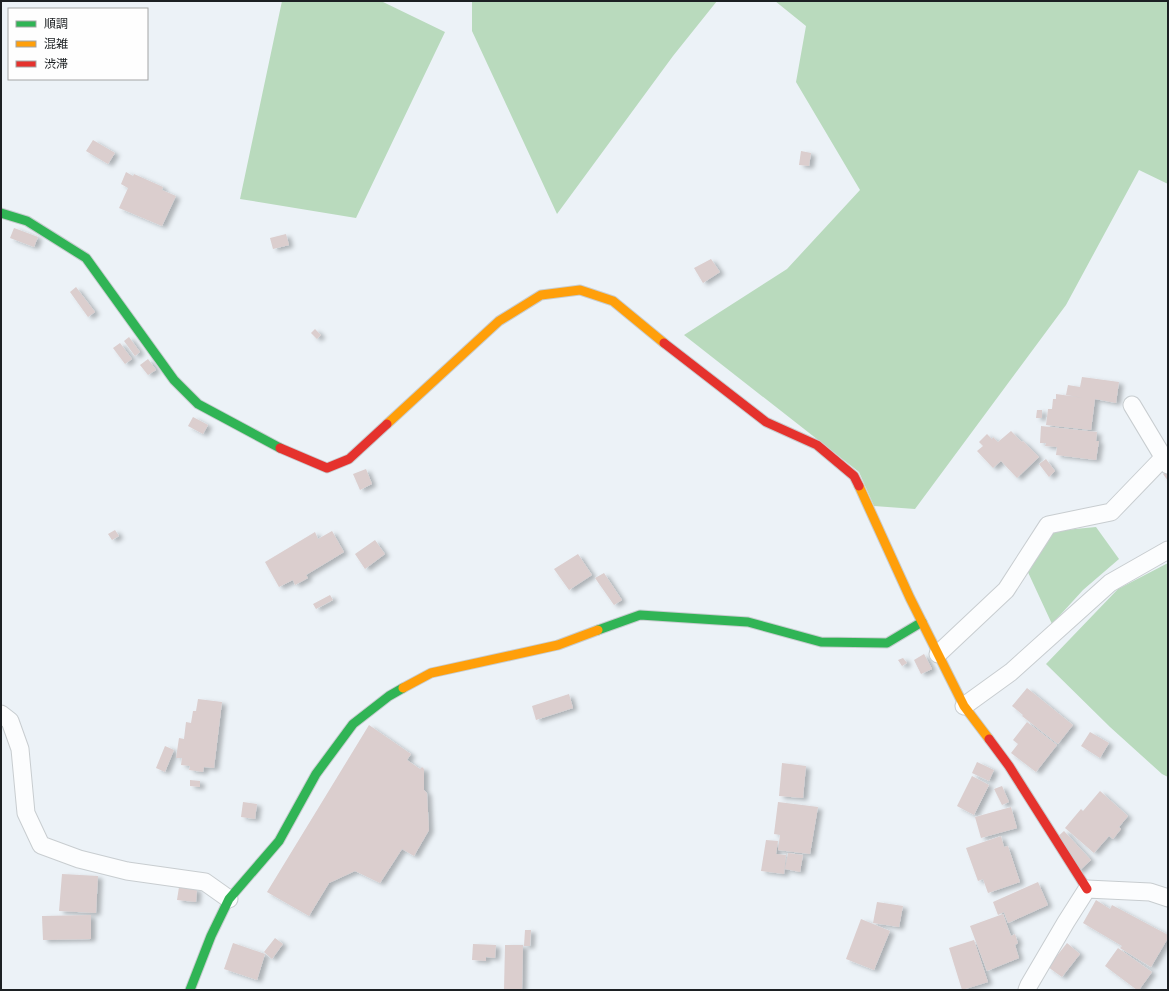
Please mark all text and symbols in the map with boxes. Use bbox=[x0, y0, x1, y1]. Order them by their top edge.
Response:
legend bbox=[8, 8, 148, 80]
text: 順調 bbox=[44, 16, 68, 31]
text: 混雑 bbox=[44, 36, 68, 51]
text: 渋滞 bbox=[44, 56, 68, 71]

